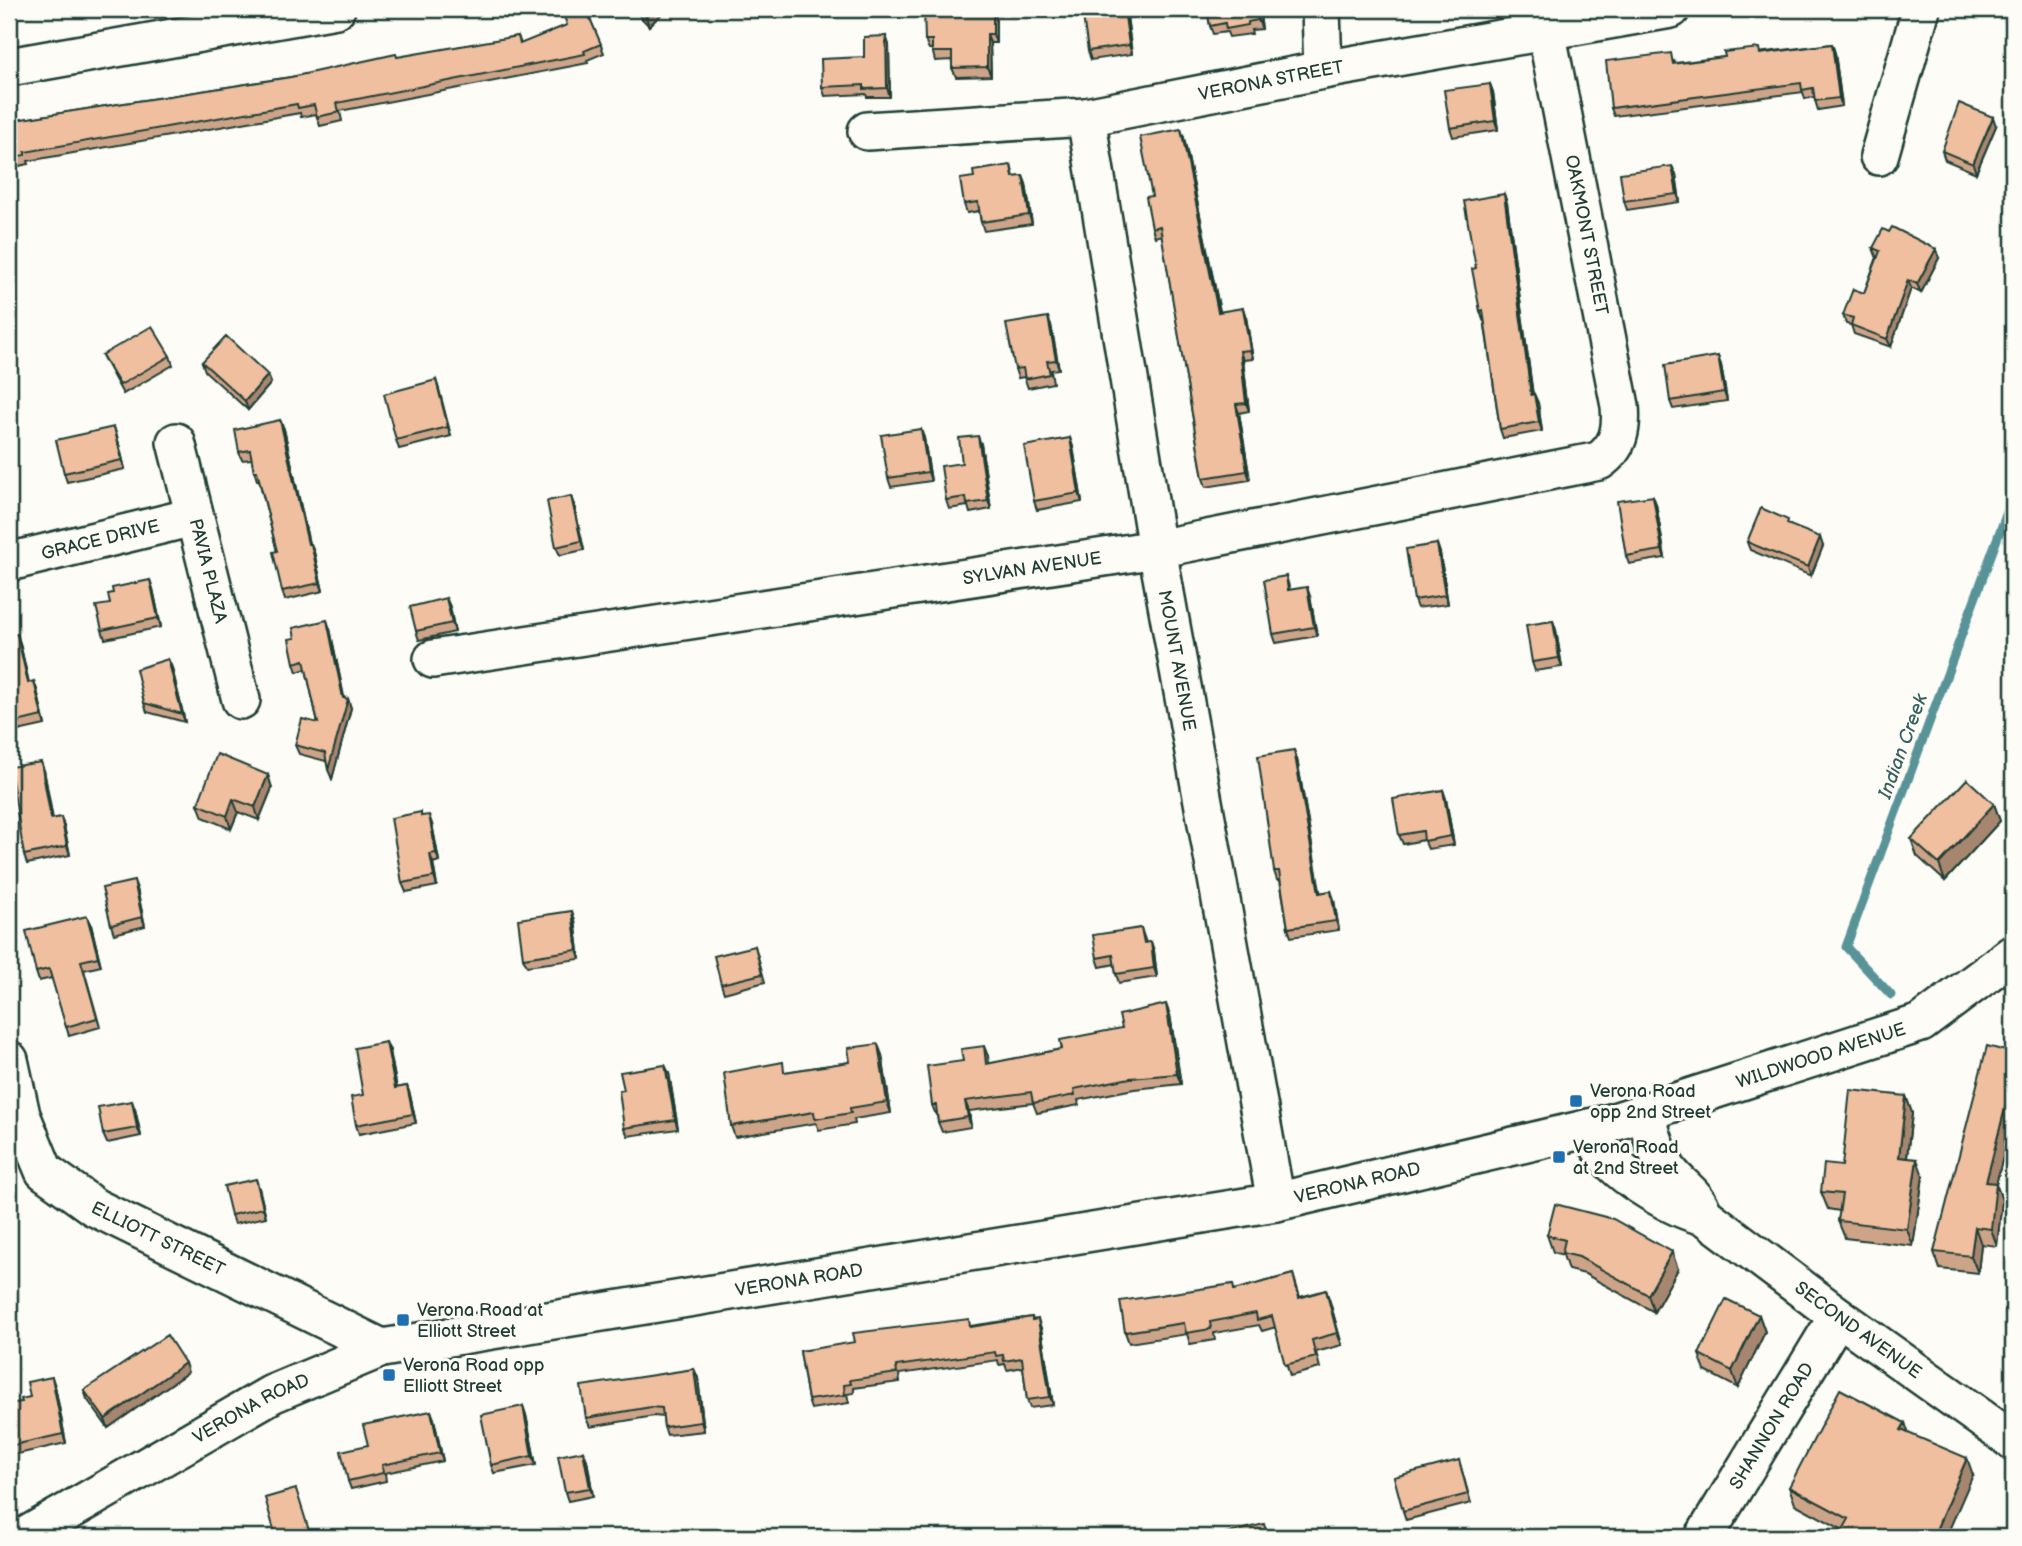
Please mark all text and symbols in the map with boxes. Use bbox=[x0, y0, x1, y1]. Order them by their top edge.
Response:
street label: VERONA STREET bbox=[1197, 57, 1345, 105]
street label: OAKMONT STREET bbox=[1561, 153, 1612, 317]
street label: GRACE DRIVE bbox=[39, 516, 162, 565]
street label: PAVIA PLAZA bbox=[185, 517, 231, 625]
street label: SYLVAN AVENUE bbox=[961, 548, 1103, 589]
street label: MOUNT AVENUE bbox=[1154, 588, 1200, 733]
water label: Indian Creek bbox=[1874, 690, 1933, 803]
street label: WILDWOOD AVENUE bbox=[1734, 1019, 1909, 1093]
place label: Verona Road opp 2nd Street bbox=[1590, 1081, 1711, 1123]
marker: Verona Road opp 2nd Street bbox=[1568, 1093, 1584, 1109]
place label: Verona Road at 2nd Street bbox=[1573, 1137, 1679, 1179]
marker: Verona Road at 2nd Street bbox=[1551, 1149, 1567, 1165]
street label: VERONA ROAD bbox=[1292, 1158, 1423, 1208]
street label: ELLIOTT STREET bbox=[88, 1197, 228, 1281]
street label: VERONA ROAD bbox=[734, 1260, 864, 1301]
street label: SECOND AVENUE bbox=[1790, 1277, 1926, 1383]
place label: Verona Road at Elliott Street bbox=[417, 1300, 544, 1342]
marker: Verona Road at Elliott Street bbox=[395, 1312, 411, 1328]
place label: Verona Road opp Elliott Street bbox=[403, 1355, 544, 1397]
street label: SHANNON ROAD bbox=[1725, 1359, 1818, 1493]
marker: Verona Road opp Elliott Street bbox=[381, 1367, 397, 1383]
street label: VERONA ROAD bbox=[189, 1370, 312, 1448]

